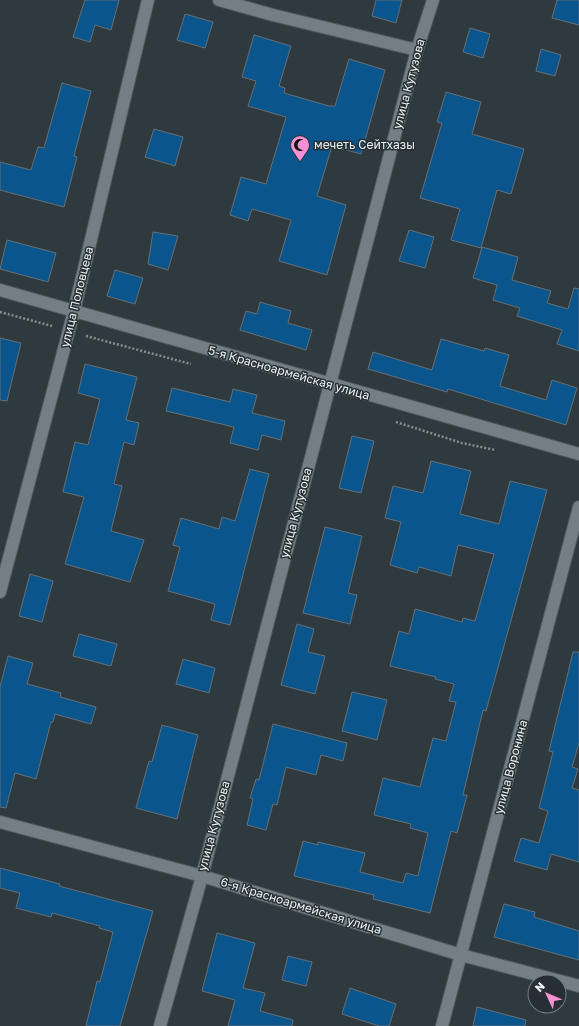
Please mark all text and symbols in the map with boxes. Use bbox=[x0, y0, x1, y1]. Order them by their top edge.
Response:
street label: улица Кутузова bbox=[389, 37, 428, 131]
mosque icon: мечеть Сейтхазы bbox=[289, 134, 311, 162]
place label: мечеть Сейтхазы bbox=[314, 137, 415, 152]
street label: улица Половцева bbox=[57, 245, 96, 349]
street label: 5-я Красноармейская улица bbox=[207, 342, 372, 403]
street label: улица Кутузова bbox=[276, 466, 315, 560]
street label: улица Воронина bbox=[491, 718, 530, 816]
street label: улица Кутузова bbox=[194, 779, 233, 873]
street label: 6-я Красноармейская улица bbox=[219, 874, 383, 937]
north arrow bbox=[527, 974, 567, 1014]
text: N bbox=[532, 979, 547, 994]

